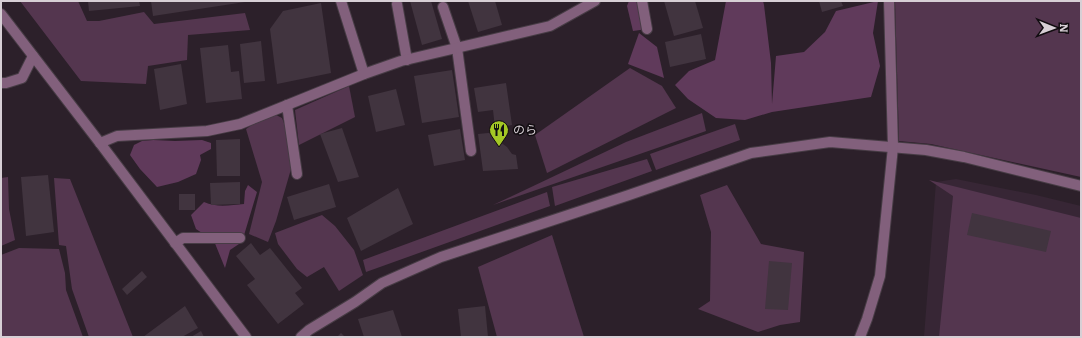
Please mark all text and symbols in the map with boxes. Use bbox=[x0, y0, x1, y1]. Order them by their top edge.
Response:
north arrow bbox=[1034, 8, 1074, 48]
text: N bbox=[1057, 23, 1073, 33]
restaurant icon: のら bbox=[488, 119, 510, 147]
place label: のら bbox=[513, 120, 537, 138]

